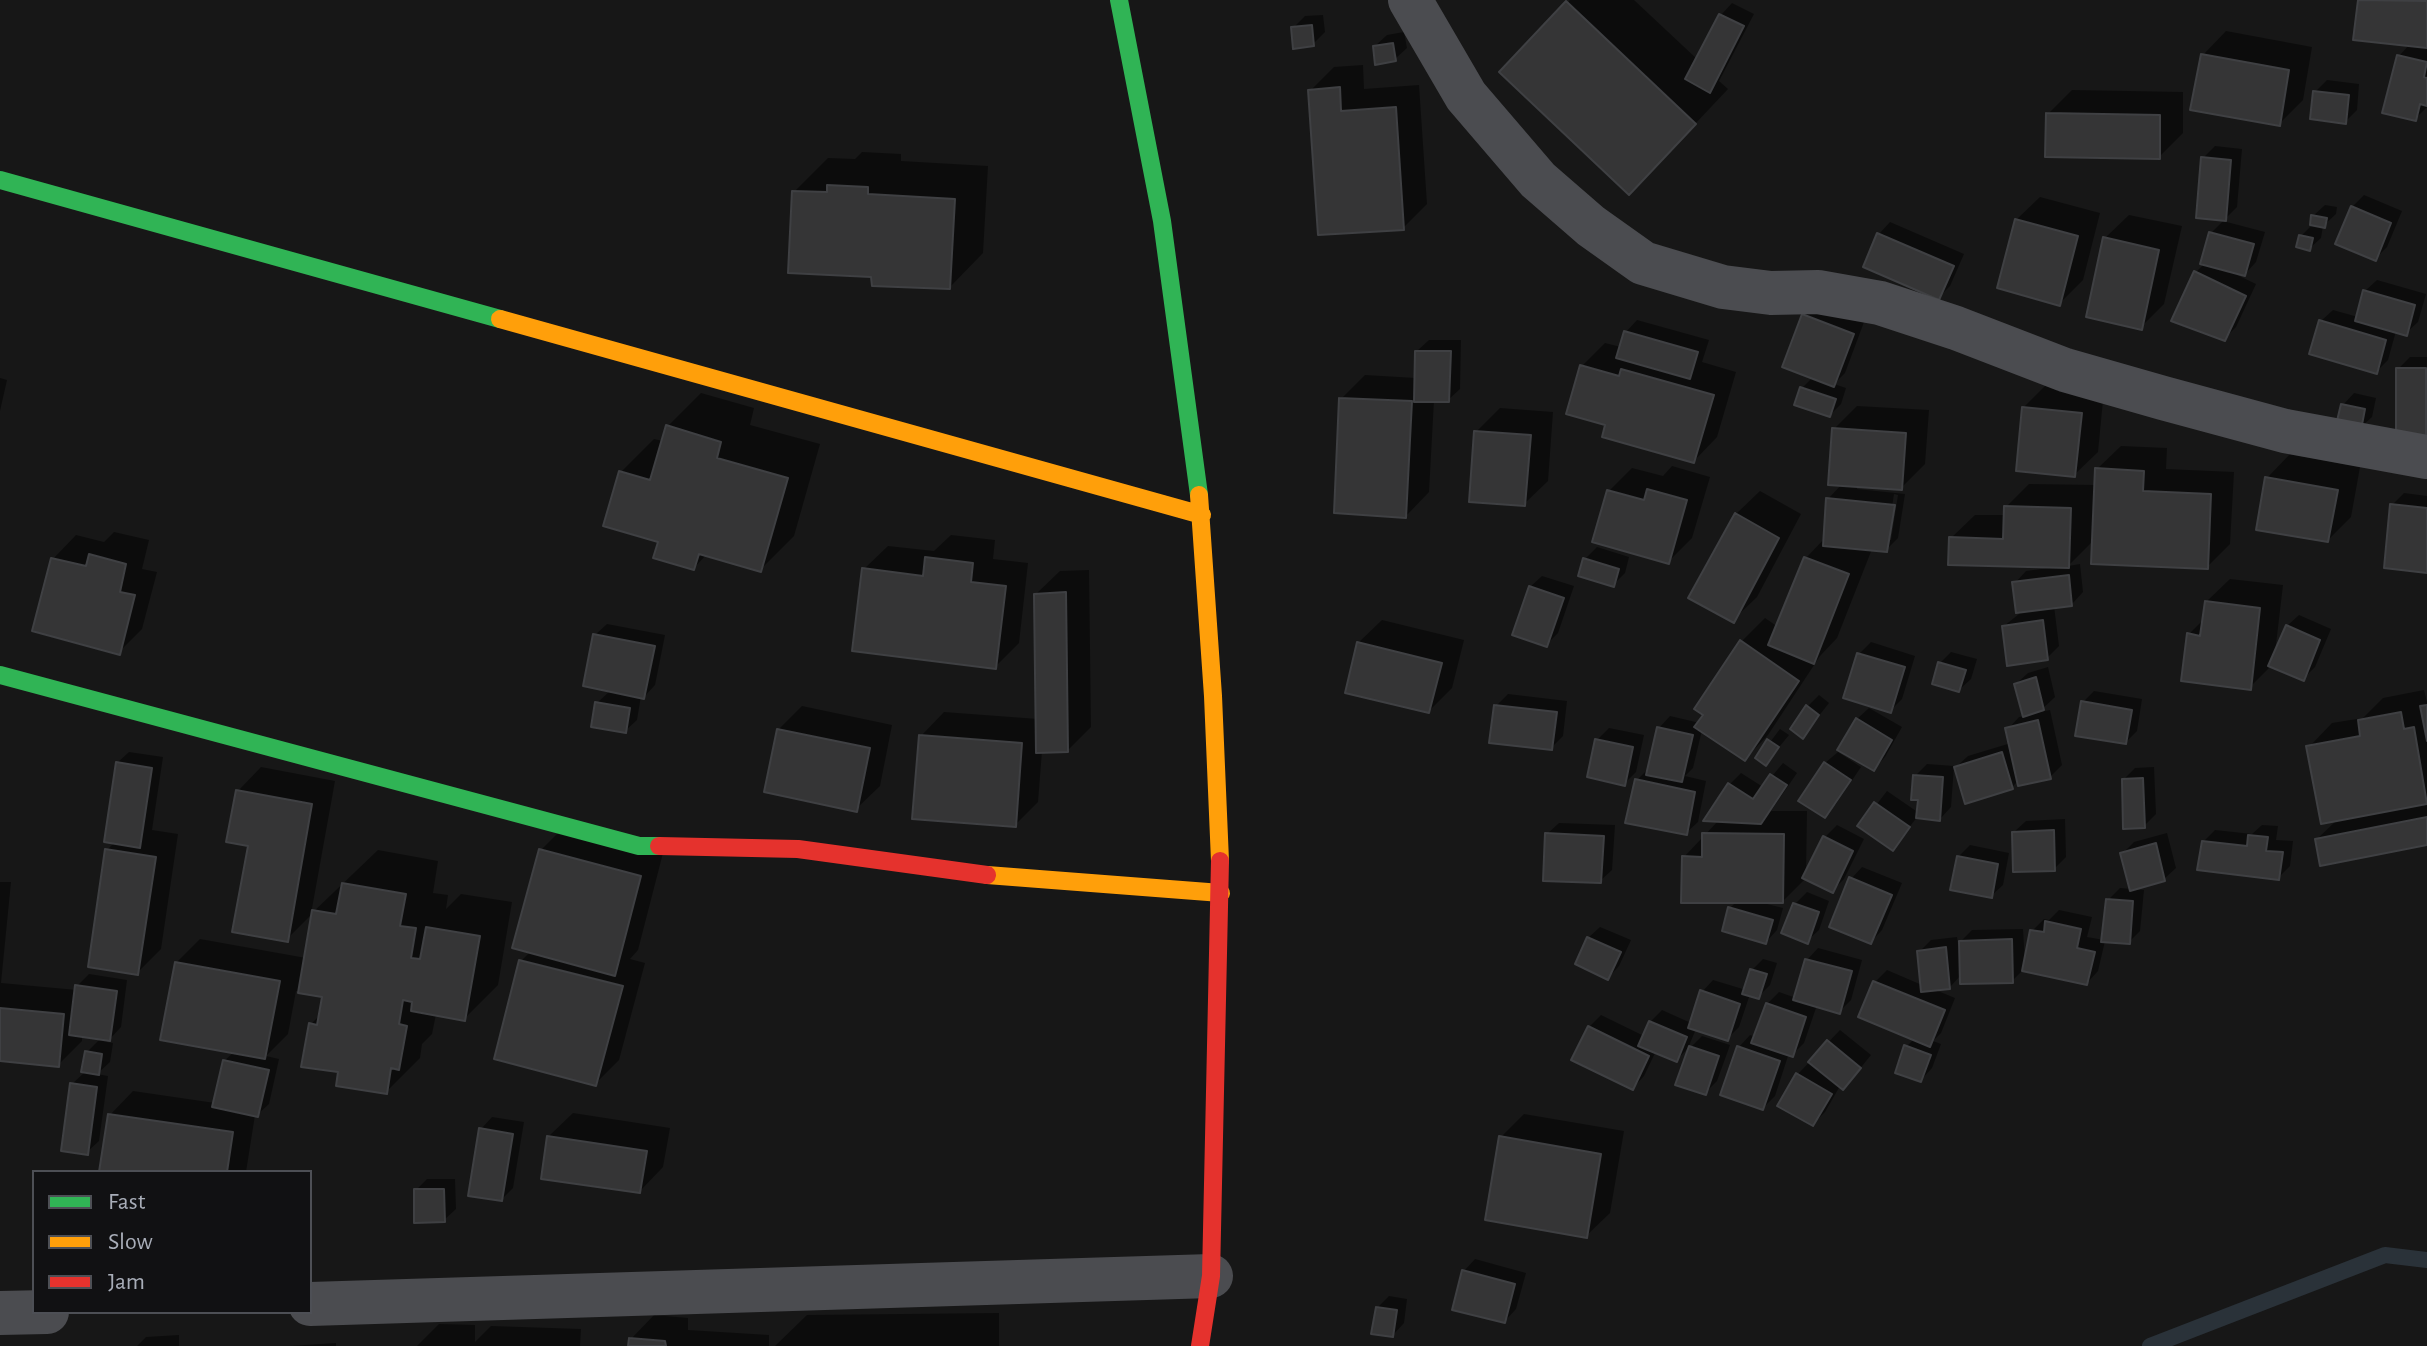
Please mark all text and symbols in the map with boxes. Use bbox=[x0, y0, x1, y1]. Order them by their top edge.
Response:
legend bbox=[32, 1170, 312, 1314]
text: Fast bbox=[108, 1190, 145, 1214]
text: Slow bbox=[108, 1230, 153, 1254]
text: Jam bbox=[108, 1270, 145, 1294]

